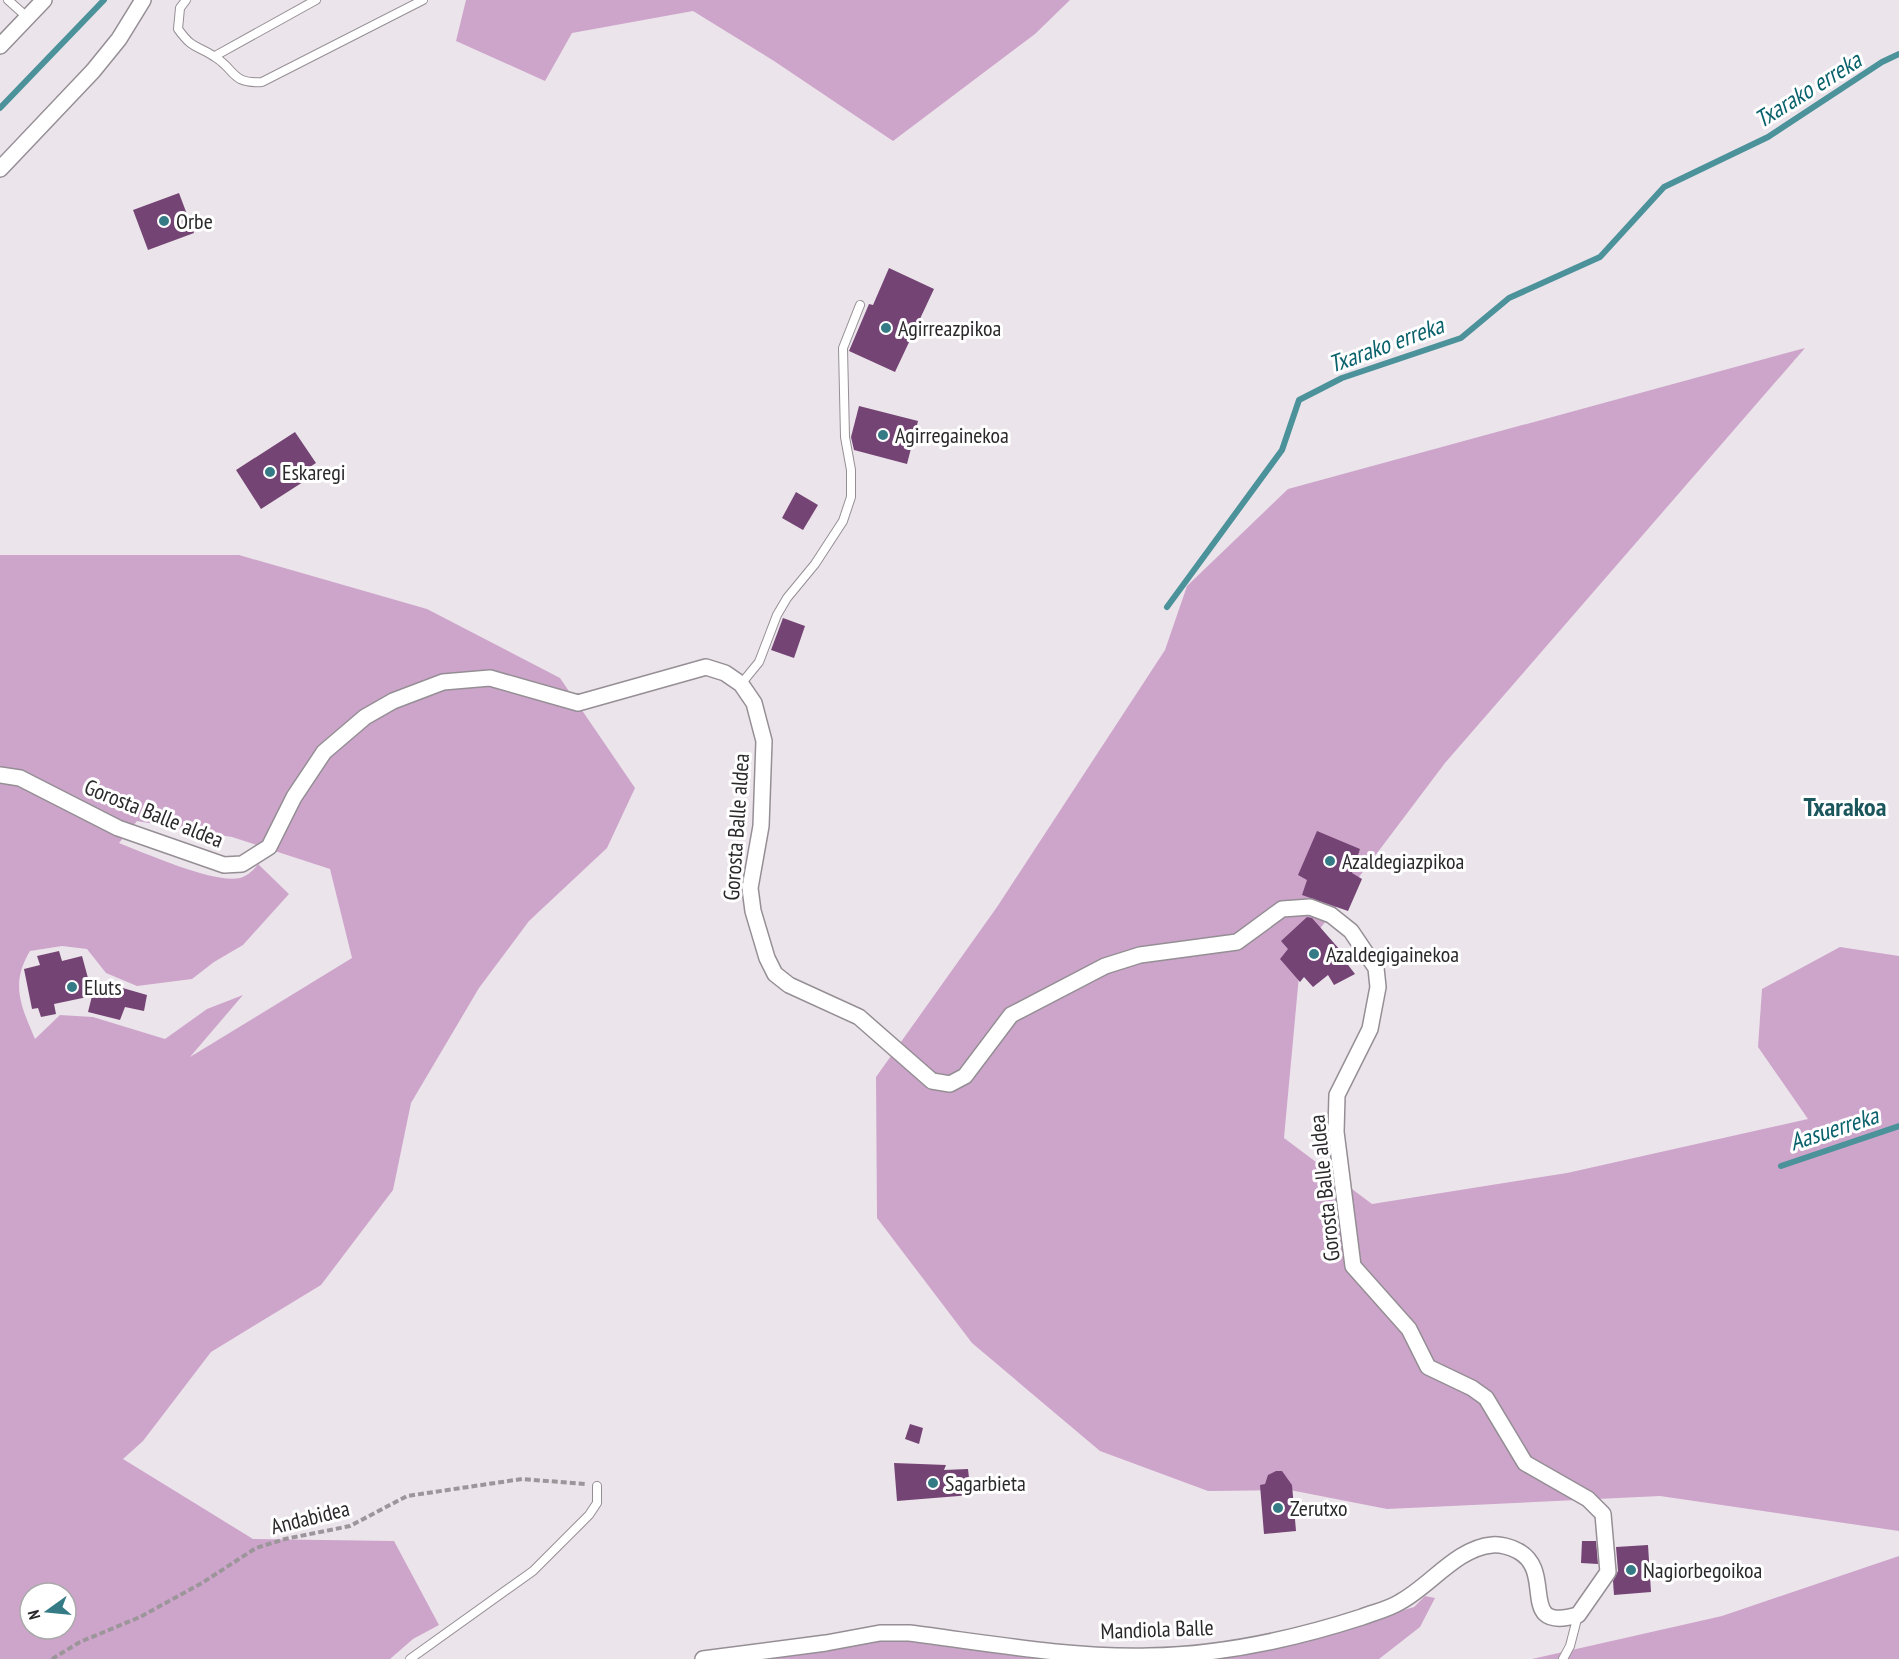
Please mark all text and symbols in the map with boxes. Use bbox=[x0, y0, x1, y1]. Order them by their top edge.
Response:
water label: Txarako erreka bbox=[1748, 44, 1868, 135]
place label: Orbe bbox=[176, 207, 213, 235]
marker: Orbe bbox=[157, 214, 171, 228]
water label: Txarako erreka bbox=[1324, 309, 1449, 380]
place label: Agirreazpikoa bbox=[898, 314, 1001, 342]
marker: Agirreazpikoa bbox=[879, 321, 893, 335]
place label: Agirregainekoa bbox=[895, 421, 1009, 449]
marker: Agirregainekoa bbox=[876, 428, 890, 442]
place label: Eskaregi bbox=[282, 458, 345, 486]
marker: Eskaregi bbox=[263, 465, 277, 479]
street label: Gorosta Balle aldea bbox=[717, 753, 755, 901]
street label: Gorosta Balle aldea bbox=[80, 772, 228, 854]
district label: Txarakoa bbox=[1804, 790, 1886, 823]
place label: Azaldegiazpikoa bbox=[1342, 847, 1464, 875]
marker: Azaldegiazpikoa bbox=[1323, 854, 1337, 868]
place label: Azaldegigainekoa bbox=[1326, 940, 1459, 968]
marker: Azaldegigainekoa bbox=[1307, 947, 1321, 961]
place label: Eluts bbox=[84, 973, 122, 1001]
marker: Eluts bbox=[65, 980, 79, 994]
water label: Aasuerreka bbox=[1786, 1099, 1883, 1157]
street label: Gorosta Balle aldea bbox=[1302, 1113, 1346, 1263]
place label: Sagarbieta bbox=[945, 1469, 1026, 1497]
marker: Sagarbieta bbox=[926, 1476, 940, 1490]
street label: Andabidea bbox=[268, 1494, 352, 1540]
place label: Zerutxo bbox=[1290, 1494, 1347, 1522]
marker: Zerutxo bbox=[1271, 1501, 1285, 1515]
place label: Nagiorbegoikoa bbox=[1643, 1556, 1762, 1584]
marker: Nagiorbegoikoa bbox=[1624, 1563, 1638, 1577]
north arrow bbox=[18, 1581, 78, 1641]
text: N bbox=[23, 1608, 44, 1622]
street label: Mandiola Balle bbox=[1100, 1613, 1214, 1645]

